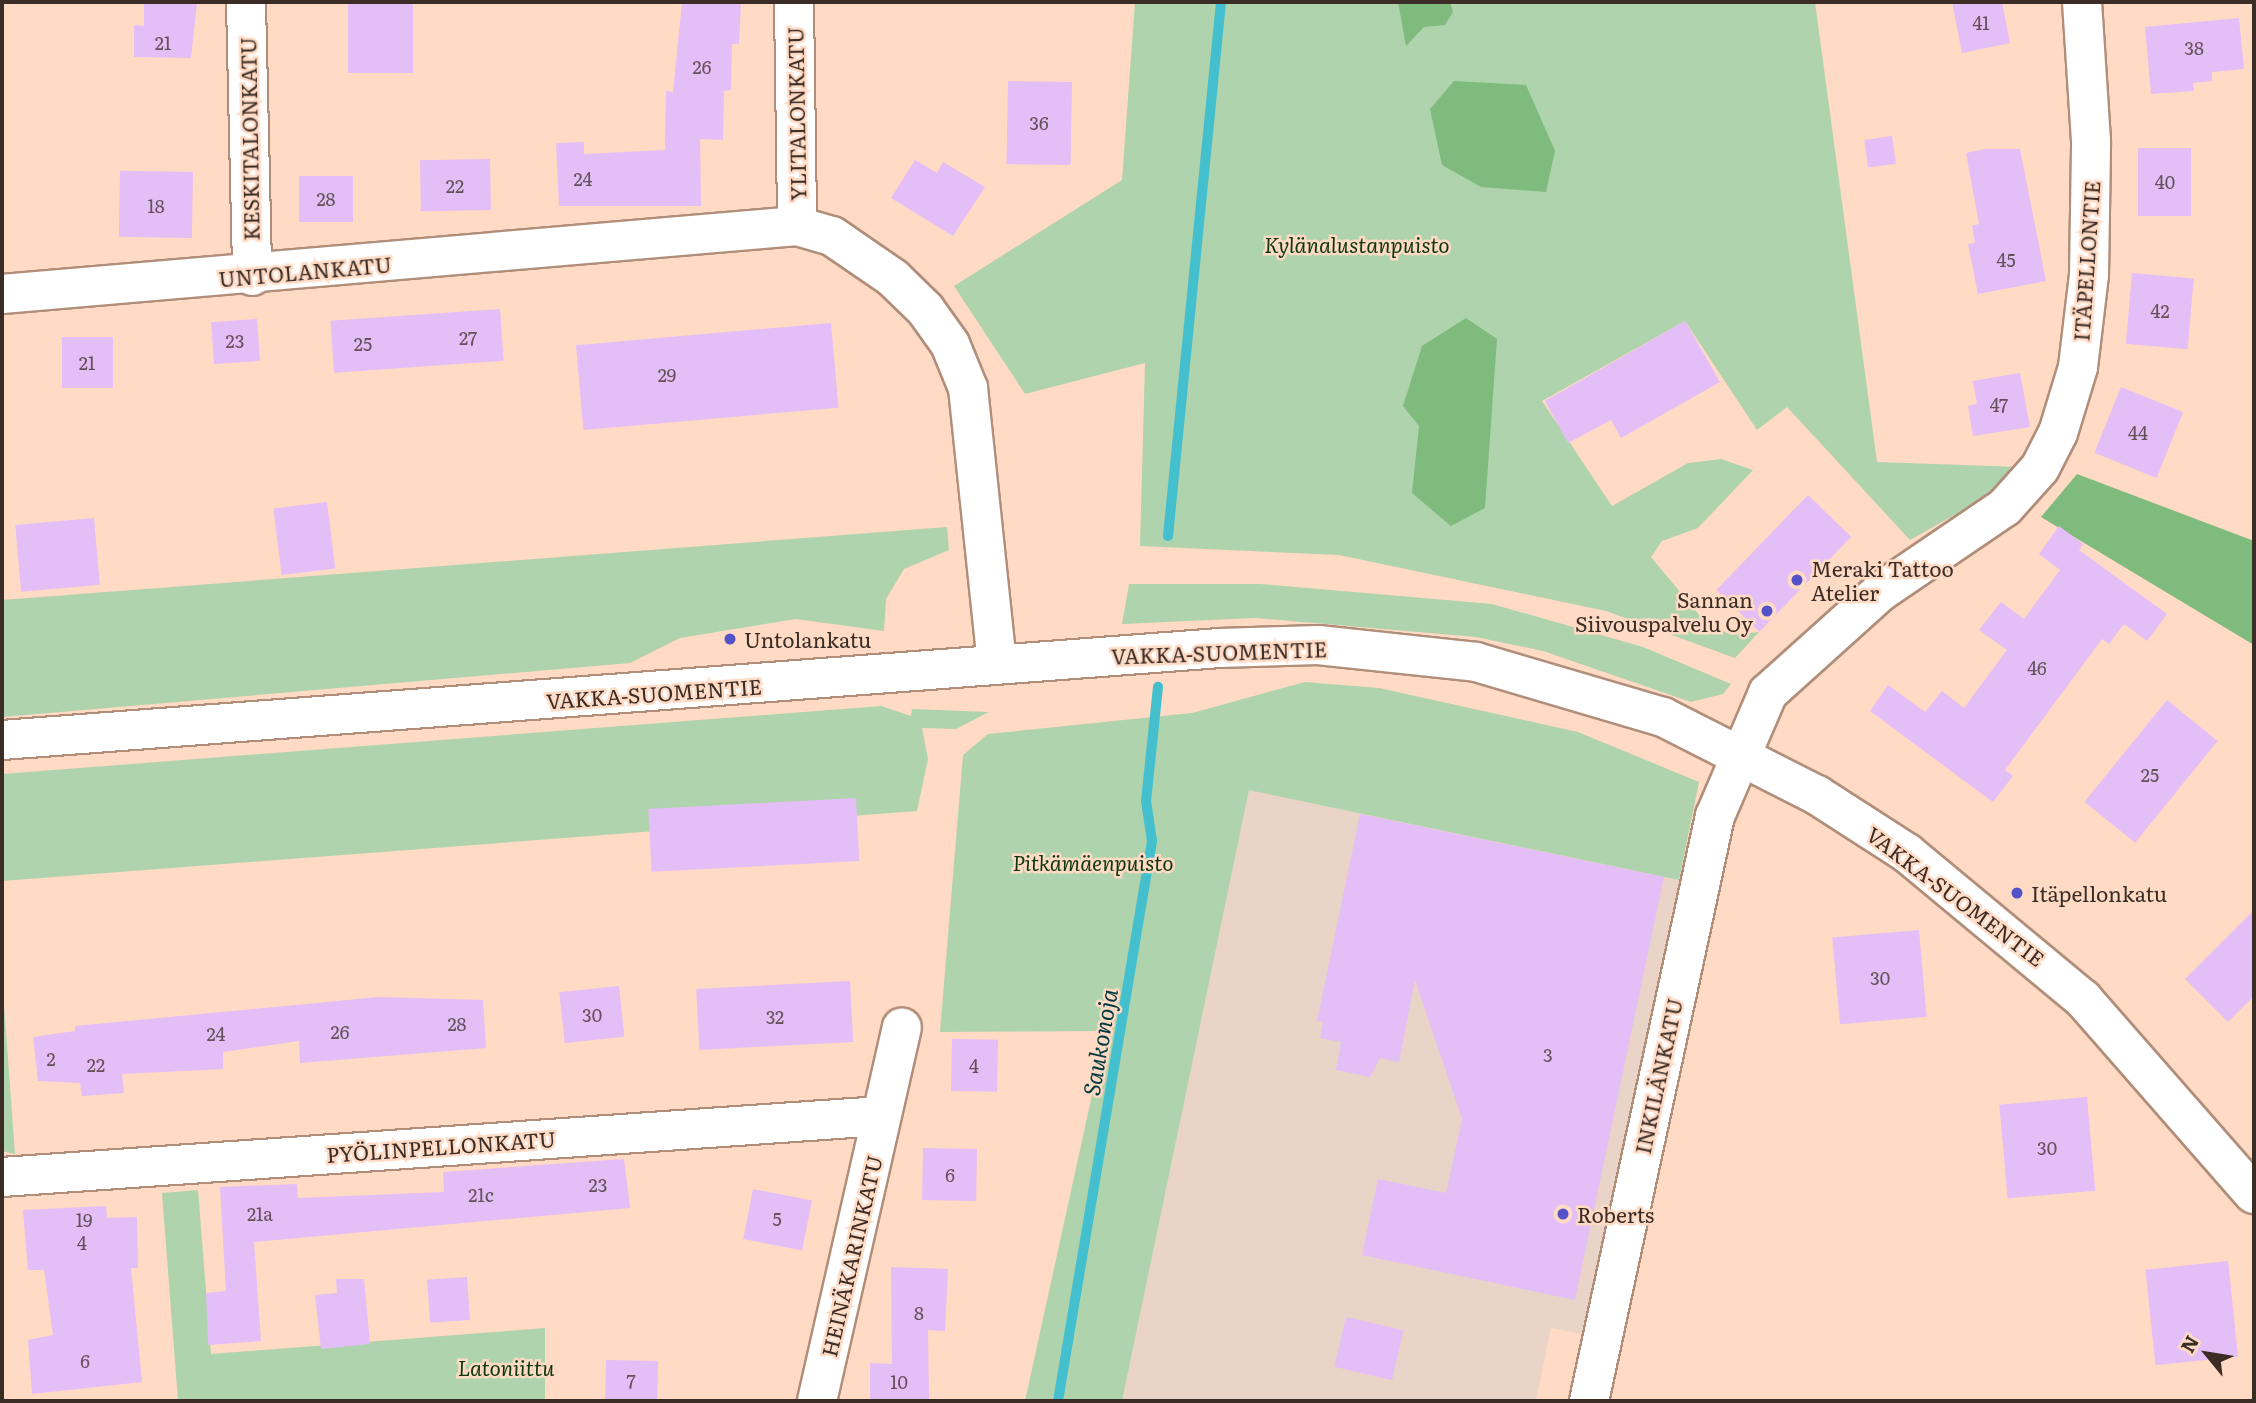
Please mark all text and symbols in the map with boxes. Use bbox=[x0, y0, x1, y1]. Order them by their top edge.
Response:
house number: 41 bbox=[1972, 12, 1990, 34]
street label: YLITALONKATU bbox=[782, 27, 810, 201]
house number: 21 bbox=[155, 32, 171, 54]
street label: KESKITALONKATU bbox=[235, 37, 263, 241]
house number: 38 bbox=[2184, 37, 2204, 59]
house number: 26 bbox=[693, 56, 711, 78]
house number: 36 bbox=[1029, 112, 1049, 134]
house number: 24 bbox=[573, 168, 593, 190]
house number: 40 bbox=[2155, 171, 2175, 193]
house number: 22 bbox=[446, 175, 464, 197]
street label: ITÄPELLONTIE bbox=[2068, 180, 2104, 342]
house number: 28 bbox=[316, 188, 336, 210]
house number: 18 bbox=[147, 195, 165, 217]
park label: Kylänalustanpuisto bbox=[1264, 231, 1450, 257]
house number: 45 bbox=[1996, 249, 2016, 271]
street label: UNTOLANKATU bbox=[217, 251, 393, 291]
house number: 42 bbox=[2150, 300, 2170, 322]
house number: 27 bbox=[459, 327, 477, 349]
house number: 23 bbox=[226, 330, 244, 352]
house number: 25 bbox=[354, 333, 372, 355]
house number: 21 bbox=[79, 352, 95, 374]
house number: 29 bbox=[658, 364, 676, 386]
house number: 47 bbox=[1990, 394, 2008, 416]
house number: 44 bbox=[2128, 422, 2148, 444]
place label: Meraki Tattoo Atelier bbox=[1811, 555, 1954, 605]
marker: Meraki Tattoo Atelier bbox=[1789, 572, 1805, 588]
place label: Sannan Siivouspalvelu Oy bbox=[1575, 586, 1753, 636]
marker: Sannan Siivouspalvelu Oy bbox=[1759, 603, 1775, 619]
place label: Untolankatu bbox=[744, 626, 871, 652]
marker: Untolankatu bbox=[722, 631, 738, 647]
street label: VAKKA-SUOMENTIE bbox=[1111, 636, 1327, 668]
house number: 46 bbox=[2027, 657, 2047, 679]
street label: VAKKA-SUOMENTIE bbox=[545, 673, 763, 713]
house number: 25 bbox=[2141, 764, 2159, 786]
street label: VAKKA-SUOMENTIE bbox=[1862, 821, 2050, 971]
park label: Pitkämäenpuisto bbox=[1012, 849, 1174, 875]
place label: Itäpellonkatu bbox=[2031, 880, 2167, 906]
marker: Itäpellonkatu bbox=[2009, 885, 2025, 901]
house number: 30 bbox=[1870, 967, 1890, 989]
water label: Saukonoja bbox=[1076, 986, 1122, 1098]
street label: INKILÄNKATU bbox=[1629, 996, 1687, 1156]
house number: 30 bbox=[582, 1004, 602, 1026]
house number: 32 bbox=[766, 1006, 784, 1028]
house number: 28 bbox=[447, 1013, 467, 1035]
house number: 26 bbox=[331, 1021, 349, 1043]
house number: 24 bbox=[206, 1023, 226, 1045]
house number: 3 bbox=[1543, 1044, 1553, 1066]
house number: 2 bbox=[46, 1048, 56, 1070]
house number: 22 bbox=[87, 1054, 105, 1076]
house number: 4 bbox=[969, 1055, 979, 1077]
street label: PYÖLINPELLONKATU bbox=[326, 1125, 556, 1167]
house number: 30 bbox=[2037, 1137, 2057, 1159]
street label: HEINÄKARINKATU bbox=[816, 1153, 886, 1359]
house number: 6 bbox=[945, 1164, 955, 1186]
house number: 23 bbox=[589, 1174, 607, 1196]
house number: 21c bbox=[468, 1184, 494, 1206]
place label: Roberts bbox=[1577, 1201, 1654, 1227]
house number: 21a bbox=[247, 1203, 273, 1225]
marker: Roberts bbox=[1555, 1206, 1571, 1222]
house number: 5 bbox=[772, 1208, 782, 1230]
house number: 19 bbox=[76, 1209, 92, 1231]
house number: 4 bbox=[77, 1232, 87, 1254]
house number: 8 bbox=[914, 1302, 924, 1324]
north arrow bbox=[2172, 1319, 2242, 1389]
text: N bbox=[2173, 1330, 2205, 1357]
house number: 6 bbox=[80, 1350, 90, 1372]
park label: Latoniittu bbox=[458, 1354, 554, 1380]
house number: 7 bbox=[626, 1370, 636, 1392]
house number: 10 bbox=[890, 1371, 908, 1393]

